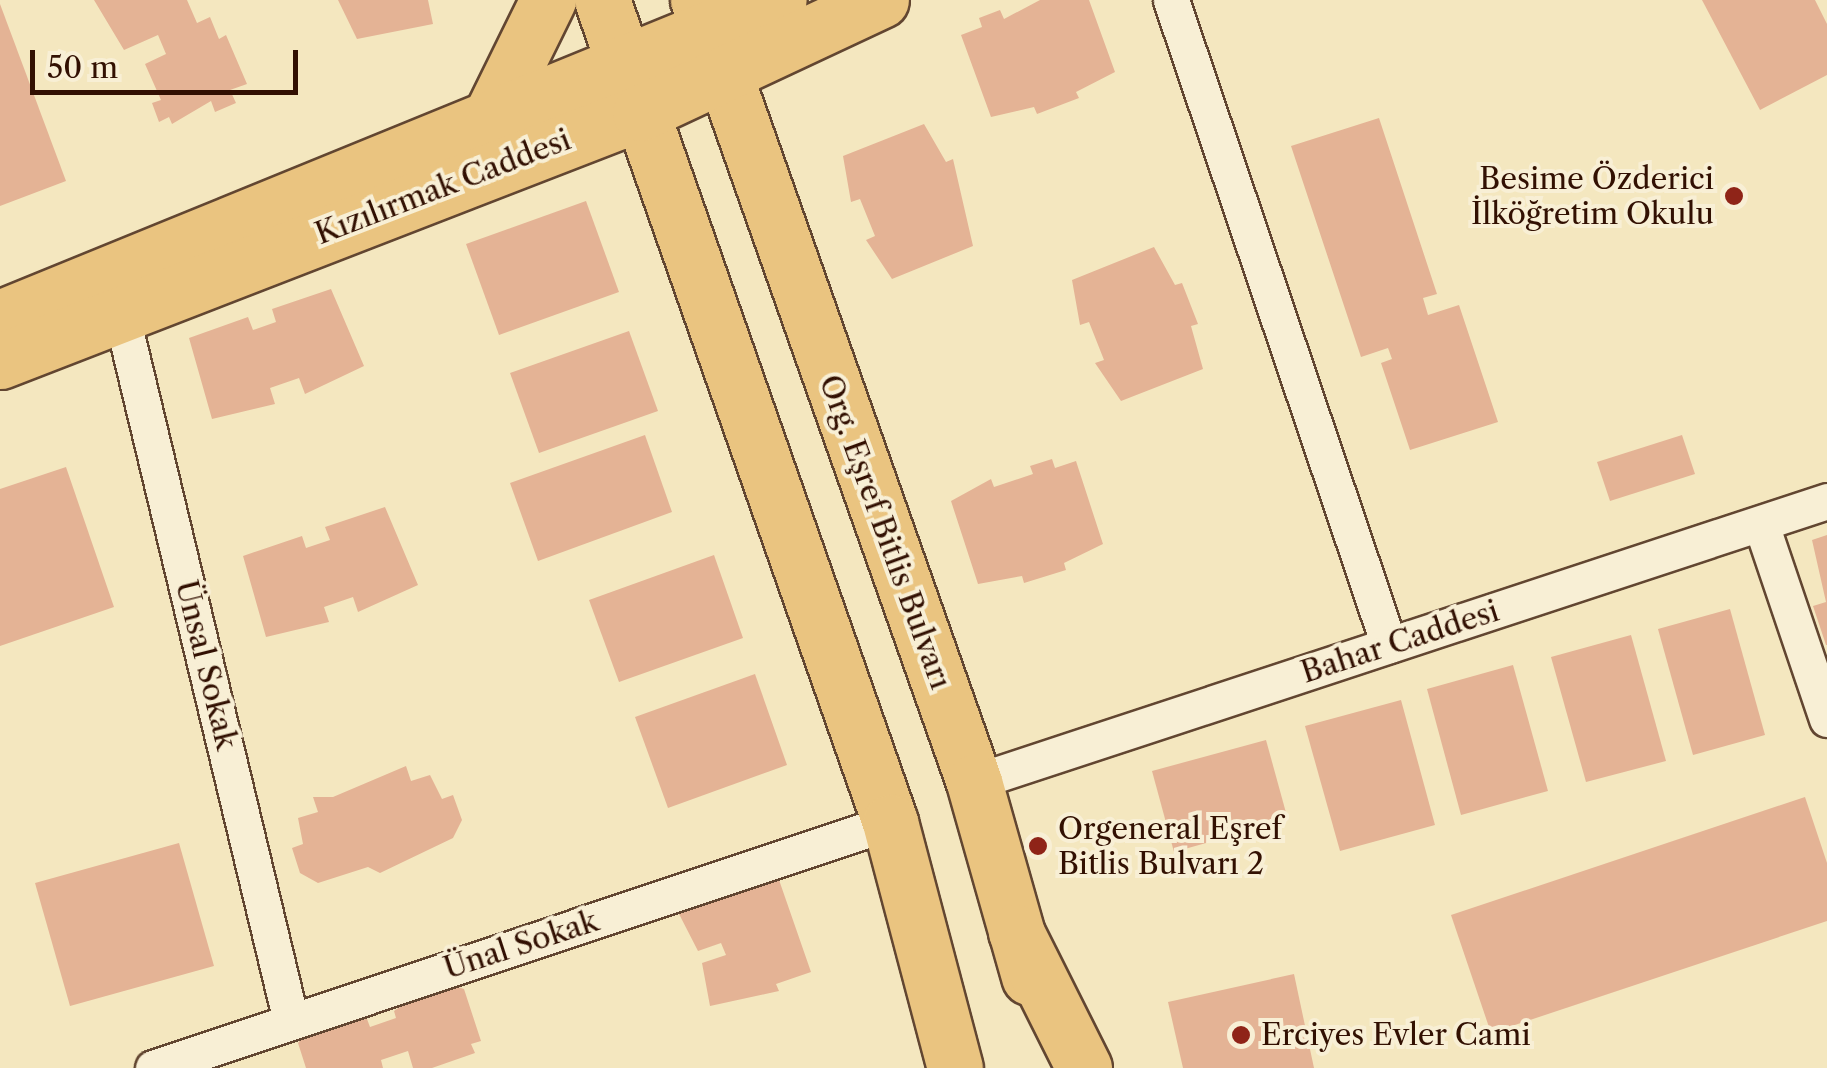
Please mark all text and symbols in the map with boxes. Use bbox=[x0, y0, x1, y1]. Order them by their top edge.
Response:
scale bar bbox=[35, 30, 302, 92]
text: 50 m bbox=[47, 49, 118, 86]
street label: Kızılırmak Caddesi bbox=[310, 122, 576, 252]
place label: Besime Özderici İlköğretim Okulu bbox=[1471, 161, 1714, 232]
marker: Besime Özderici İlköğretim Okulu bbox=[1723, 185, 1745, 207]
street label: Org. Eşref Bitlis Bulvarı bbox=[811, 370, 959, 694]
street label: Ünsal Sokak bbox=[168, 577, 244, 753]
street label: Bahar Caddesi bbox=[1296, 593, 1504, 691]
place label: Orgeneral Eşref Bitlis Bulvarı 2 bbox=[1058, 811, 1282, 882]
marker: Orgeneral Eşref Bitlis Bulvarı 2 bbox=[1027, 835, 1049, 857]
street label: Ünal Sokak bbox=[439, 903, 603, 987]
place label: Erciyes Evler Cami bbox=[1261, 1017, 1531, 1053]
marker: Erciyes Evler Cami bbox=[1230, 1024, 1252, 1046]

